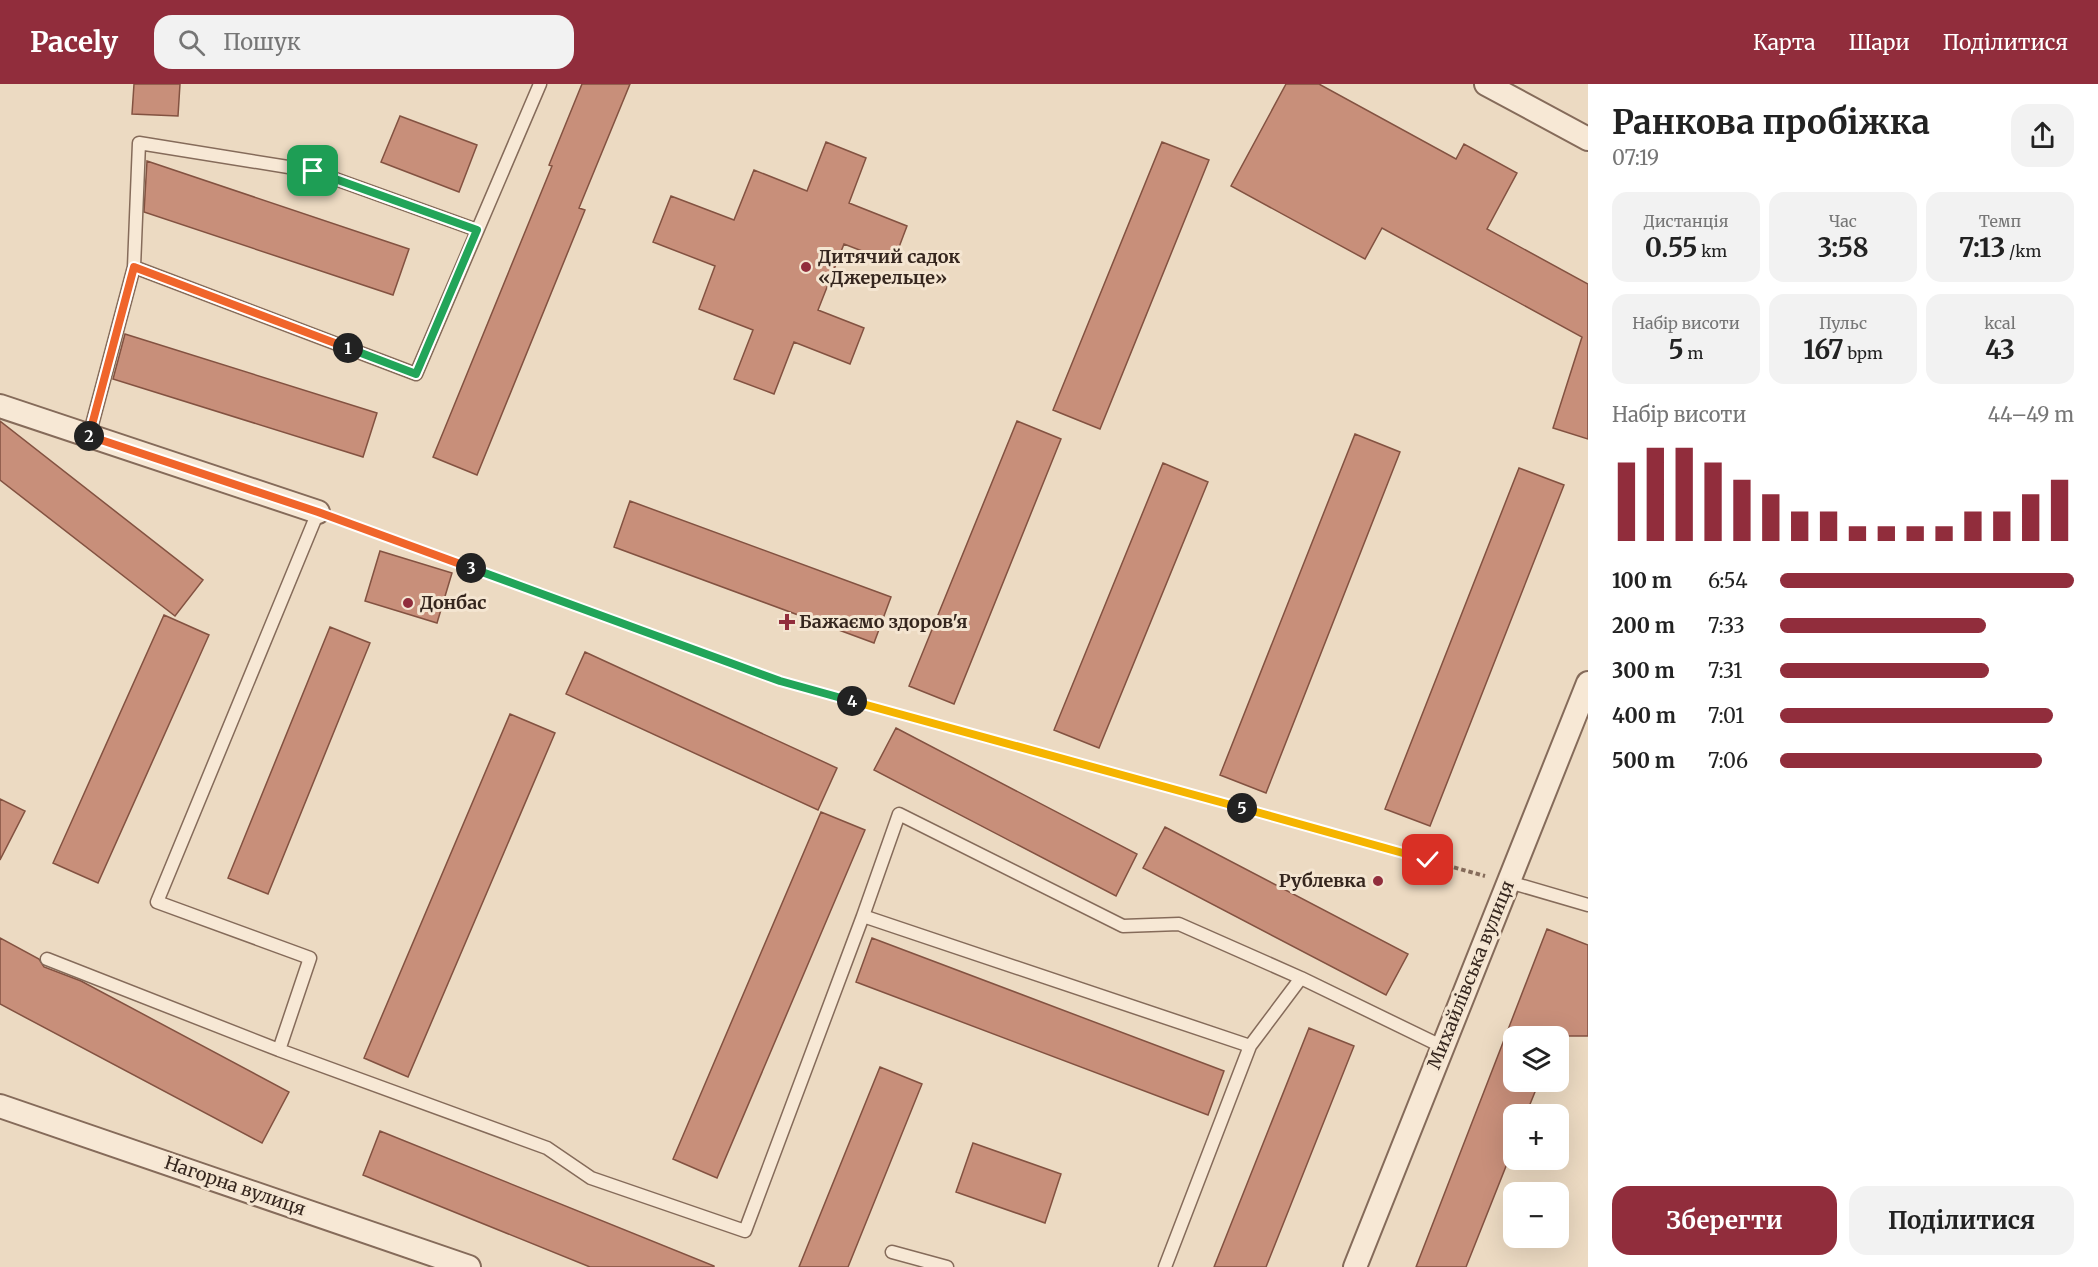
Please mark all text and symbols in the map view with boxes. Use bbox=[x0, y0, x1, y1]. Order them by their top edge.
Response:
search box bbox=[154, 15, 574, 69]
text: Pacely bbox=[30, 24, 118, 60]
icon: search bbox=[175, 26, 208, 59]
text: Пошук bbox=[223, 28, 301, 56]
text: Карта bbox=[1753, 29, 1815, 56]
text: Шари bbox=[1848, 29, 1910, 56]
text: Поділитися bbox=[1943, 29, 2068, 56]
text: Ранкова пробіжка bbox=[1612, 102, 1930, 143]
button: share bbox=[2011, 104, 2074, 167]
pin bbox=[287, 145, 338, 196]
text: 07:19 bbox=[1612, 145, 1659, 170]
icon: arrive bbox=[296, 154, 329, 187]
text: Дистанція bbox=[1644, 211, 1728, 231]
text: Час bbox=[1829, 211, 1857, 231]
text: Темп bbox=[1979, 211, 2021, 231]
text: 0.55 bbox=[1645, 231, 1697, 264]
text: 3:58 bbox=[1817, 231, 1869, 264]
text: 7:13 bbox=[1959, 231, 2005, 264]
text: km bbox=[1697, 241, 1727, 261]
text: /km bbox=[2005, 241, 2041, 261]
place label: Дитячий садок «Джерельце» bbox=[818, 245, 960, 289]
marker: Дитячий садок «Джерельце» bbox=[799, 260, 813, 274]
text: Набір висоти bbox=[1632, 313, 1740, 333]
text: Пульс bbox=[1819, 313, 1867, 333]
text: kcal bbox=[1984, 313, 2016, 333]
pin: 1 bbox=[333, 333, 363, 363]
text: 5 bbox=[1669, 333, 1684, 366]
text: 167 bbox=[1803, 333, 1844, 366]
text: 43 bbox=[1985, 333, 2015, 366]
text: 1 bbox=[344, 338, 352, 358]
text: m bbox=[1684, 343, 1703, 363]
text: bpm bbox=[1844, 343, 1883, 363]
text: Набір висоти bbox=[1612, 402, 1746, 427]
text: 44–49 m bbox=[1988, 402, 2074, 427]
pin: 2 bbox=[74, 421, 104, 451]
text: 2 bbox=[84, 426, 94, 446]
pin: 3 bbox=[456, 553, 486, 583]
text: 3 bbox=[466, 558, 476, 578]
text: 100 m bbox=[1612, 568, 1672, 593]
text: 6:54 bbox=[1708, 568, 1747, 593]
place label: Донбас bbox=[420, 591, 487, 614]
marker: Донбас bbox=[401, 596, 415, 610]
place label: Бажаємо здоров'я bbox=[799, 610, 968, 633]
text: 200 m bbox=[1612, 613, 1675, 638]
text: 7:33 bbox=[1708, 613, 1745, 638]
marker: Бажаємо здоров'я bbox=[780, 615, 794, 629]
text: 300 m bbox=[1612, 658, 1675, 683]
text: 7:31 bbox=[1708, 658, 1742, 683]
pin: 4 bbox=[837, 686, 867, 716]
text: 4 bbox=[847, 691, 857, 711]
text: 400 m bbox=[1612, 703, 1676, 728]
text: 7:01 bbox=[1708, 703, 1744, 728]
text: 500 m bbox=[1612, 748, 1675, 773]
text: 7:06 bbox=[1708, 748, 1748, 773]
pin: 5 bbox=[1227, 793, 1257, 823]
text: 5 bbox=[1237, 798, 1247, 818]
pin bbox=[1402, 834, 1453, 885]
icon: check bbox=[1411, 843, 1444, 876]
place label: Рублевка bbox=[1279, 869, 1366, 892]
marker: Рублевка bbox=[1371, 874, 1385, 888]
street label: Михайлівська вулиця bbox=[1422, 877, 1519, 1072]
map controls bbox=[1503, 1026, 1569, 1248]
button: layers bbox=[1503, 1026, 1569, 1092]
button: + bbox=[1503, 1104, 1569, 1170]
street label: Нагорна вулиця bbox=[162, 1151, 309, 1221]
button: − bbox=[1503, 1182, 1569, 1248]
button: Зберегти bbox=[1612, 1186, 1837, 1255]
button: Поділитися bbox=[1849, 1186, 2074, 1255]

